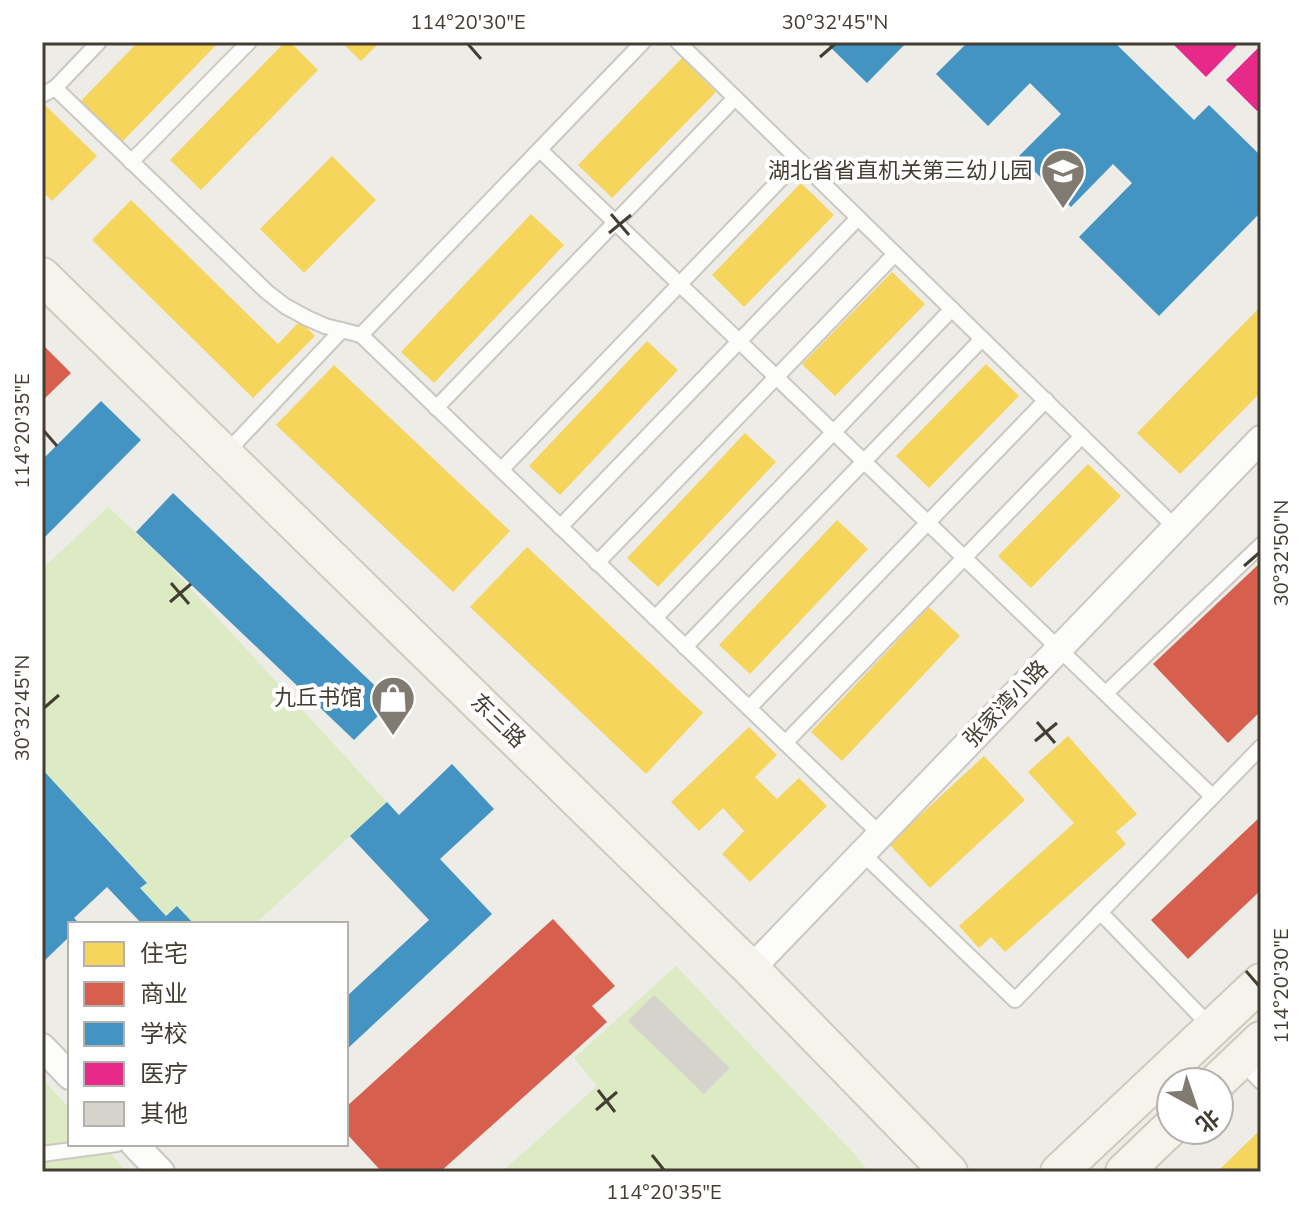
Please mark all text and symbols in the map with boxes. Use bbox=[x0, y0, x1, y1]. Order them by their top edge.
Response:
text: 114°20'30"E bbox=[410, 9, 526, 36]
text: 30°32'45"N bbox=[782, 9, 888, 36]
school or university icon: 湖北省省直机关第三幼儿园 bbox=[1039, 147, 1087, 210]
place label: 湖北省省直机关第三幼儿园 bbox=[768, 156, 1032, 186]
text: 114°20'35"E bbox=[9, 373, 36, 489]
text: 30°32'50"N bbox=[1268, 500, 1295, 606]
street label: 张家湾小路 bbox=[957, 654, 1055, 754]
text: 30°32'45"N bbox=[9, 655, 36, 761]
shop icon: 九丘书馆 bbox=[369, 674, 417, 737]
place label: 九丘书馆 bbox=[274, 683, 362, 713]
street label: 东三路 bbox=[464, 687, 532, 755]
legend bbox=[68, 922, 348, 1146]
text: 114°20'30"E bbox=[1268, 928, 1295, 1044]
text: 住宅 bbox=[140, 938, 188, 970]
text: 商业 bbox=[140, 978, 188, 1010]
text: 学校 bbox=[140, 1018, 188, 1050]
text: 医疗 bbox=[140, 1058, 188, 1090]
north arrow bbox=[1155, 1066, 1235, 1146]
text: 其他 bbox=[140, 1098, 188, 1130]
text: 北 bbox=[1189, 1102, 1225, 1139]
text: 114°20'35"E bbox=[606, 1179, 722, 1206]

